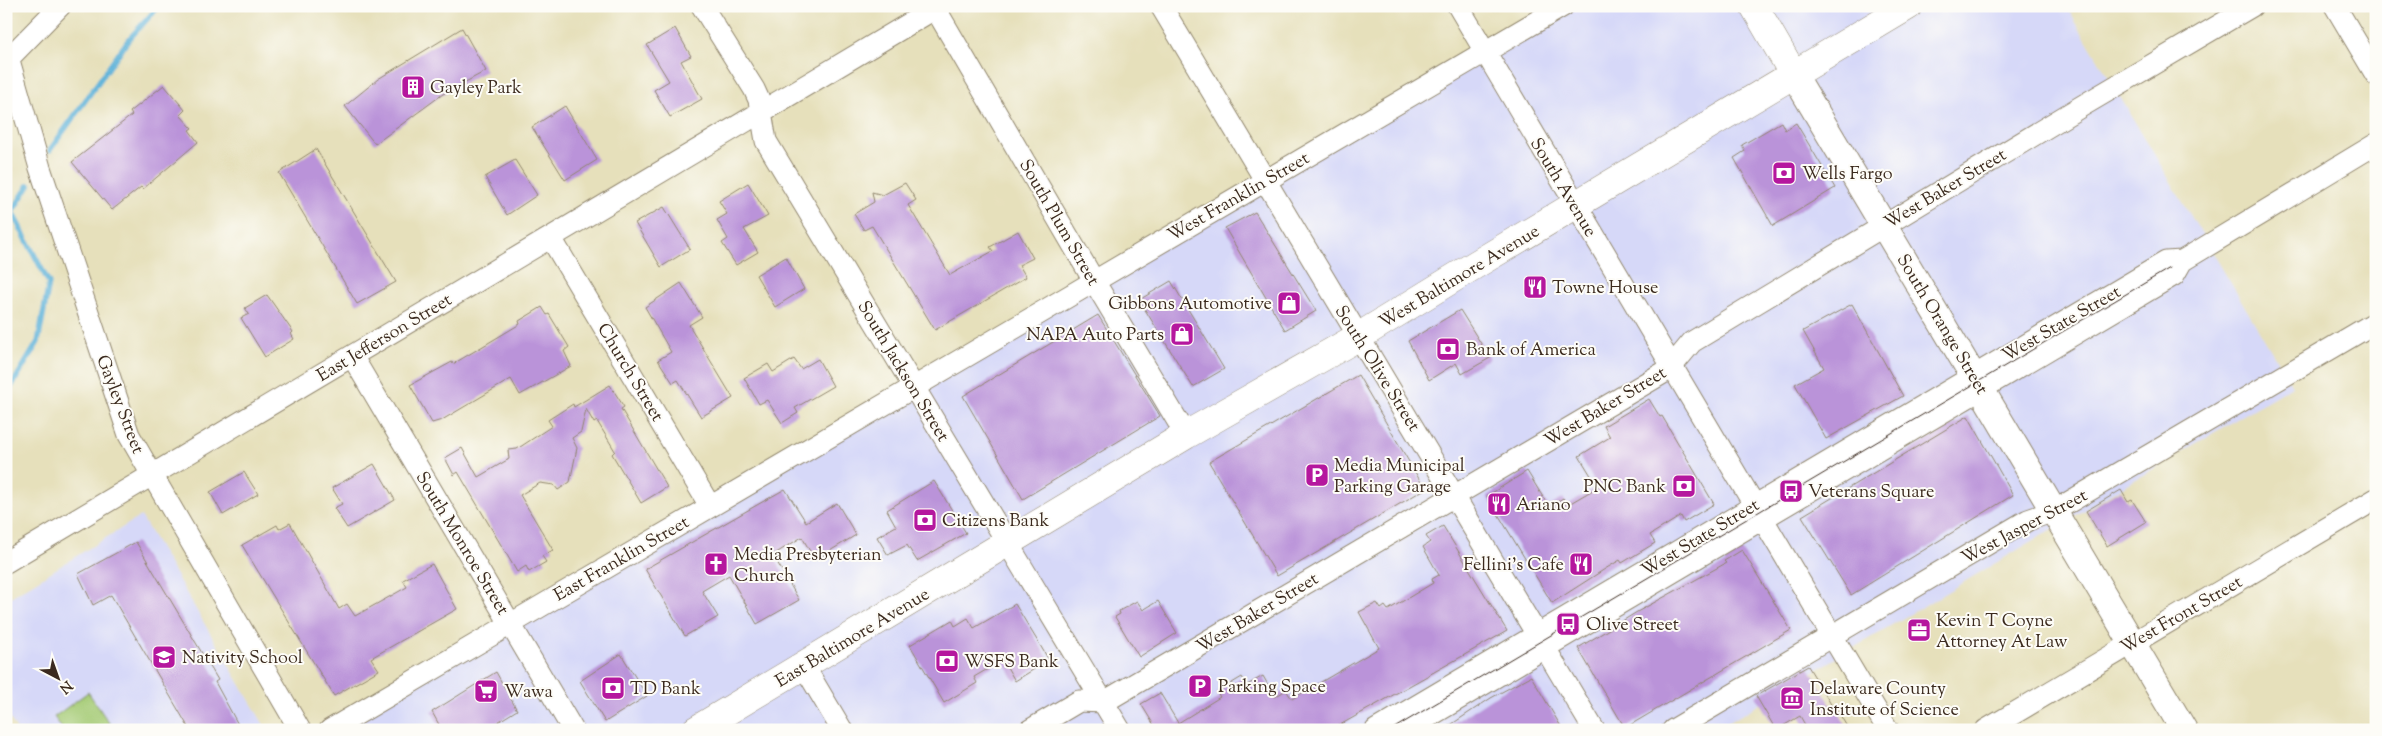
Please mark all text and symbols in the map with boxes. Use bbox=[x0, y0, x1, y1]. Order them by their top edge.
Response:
building icon: Gayley Park bbox=[400, 74, 426, 100]
place label: Gayley Park bbox=[430, 76, 522, 102]
street label: South Avenue bbox=[1522, 133, 1602, 243]
street label: West Baker Street bbox=[1880, 143, 2012, 236]
street label: West Franklin Street bbox=[1163, 146, 1315, 249]
street label: South Plum Street bbox=[1011, 155, 1105, 291]
bank icon: Wells Fargo bbox=[1771, 160, 1797, 186]
place label: Wells Fargo bbox=[1802, 162, 1893, 188]
street label: West Baltimore Avenue bbox=[1375, 219, 1545, 336]
street label: South Orange Street bbox=[1889, 250, 1994, 400]
restaurant icon: Towne House bbox=[1522, 274, 1548, 300]
place label: Towne House bbox=[1552, 276, 1658, 302]
street label: West State Street bbox=[1998, 280, 2126, 369]
street label: East Jefferson Street bbox=[313, 288, 457, 389]
shop icon: Gibbons Automotive bbox=[1276, 290, 1302, 316]
place label: Gibbons Automotive bbox=[1108, 292, 1272, 318]
street label: South Jackson Street bbox=[850, 297, 955, 448]
street label: South Olive Street bbox=[1327, 301, 1426, 437]
street label: Church Street bbox=[590, 319, 669, 427]
shop icon: NAPA Auto Parts bbox=[1169, 321, 1195, 347]
place label: NAPA Auto Parts bbox=[1026, 323, 1164, 349]
bank icon: Bank of America bbox=[1435, 336, 1461, 362]
place label: Bank of America bbox=[1466, 338, 1596, 364]
street label: Gayley Street bbox=[88, 352, 150, 458]
street label: West Baker Street bbox=[1540, 361, 1672, 454]
place label: Media Municipal Parking Garage bbox=[1334, 454, 1465, 501]
parking icon: Media Municipal Parking Garage bbox=[1304, 462, 1330, 488]
street label: South Monroe Street bbox=[408, 467, 515, 621]
bank icon: PNC Bank bbox=[1671, 473, 1697, 499]
place label: PNC Bank bbox=[1583, 475, 1666, 501]
bus stop icon: Veterans Square bbox=[1778, 478, 1804, 504]
place label: Veterans Square bbox=[1808, 480, 1934, 506]
street label: West Jasper Street bbox=[1957, 483, 2093, 572]
restaurant icon: Ariano bbox=[1486, 491, 1512, 517]
place label: Ariano bbox=[1516, 493, 1571, 519]
street label: West State Street bbox=[1637, 493, 1765, 584]
bank icon: Citizens Bank bbox=[912, 507, 938, 533]
place label: Citizens Bank bbox=[942, 509, 1050, 535]
street label: East Franklin Street bbox=[549, 510, 695, 609]
place label: Media Presbyterian Church bbox=[734, 543, 882, 590]
church icon: Media Presbyterian Church bbox=[703, 551, 729, 577]
restaurant icon: Fellini's Cafe bbox=[1568, 551, 1594, 577]
place label: Fellini's Cafe bbox=[1463, 553, 1564, 579]
street label: West Baker Street bbox=[1192, 567, 1324, 660]
street label: West Front Street bbox=[2116, 570, 2248, 661]
street label: East Baltimore Avenue bbox=[771, 582, 935, 695]
place label: Kevin T Coyne Attorney At Law bbox=[1936, 609, 2068, 656]
bus stop icon: Olive Street bbox=[1555, 611, 1581, 637]
place label: Olive Street bbox=[1586, 613, 1679, 639]
office icon: Kevin T Coyne Attorney At Law bbox=[1906, 617, 1932, 643]
school or university icon: Nativity School bbox=[151, 644, 177, 670]
place label: Nativity School bbox=[182, 646, 303, 672]
bank icon: WSFS Bank bbox=[934, 648, 960, 674]
place label: WSFS Bank bbox=[964, 650, 1059, 676]
north arrow bbox=[32, 654, 82, 704]
parking icon: Parking Space bbox=[1187, 673, 1213, 699]
text: N bbox=[54, 675, 76, 698]
bank icon: TD Bank bbox=[600, 675, 626, 701]
place label: Parking Space bbox=[1218, 675, 1326, 701]
place label: TD Bank bbox=[630, 677, 701, 703]
place label: Delaware County Institute of Science bbox=[1810, 677, 1959, 724]
supermarket icon: Wawa bbox=[473, 678, 499, 704]
place label: Wawa bbox=[504, 680, 553, 706]
museum icon: Delaware County Institute of Science bbox=[1779, 685, 1805, 711]

